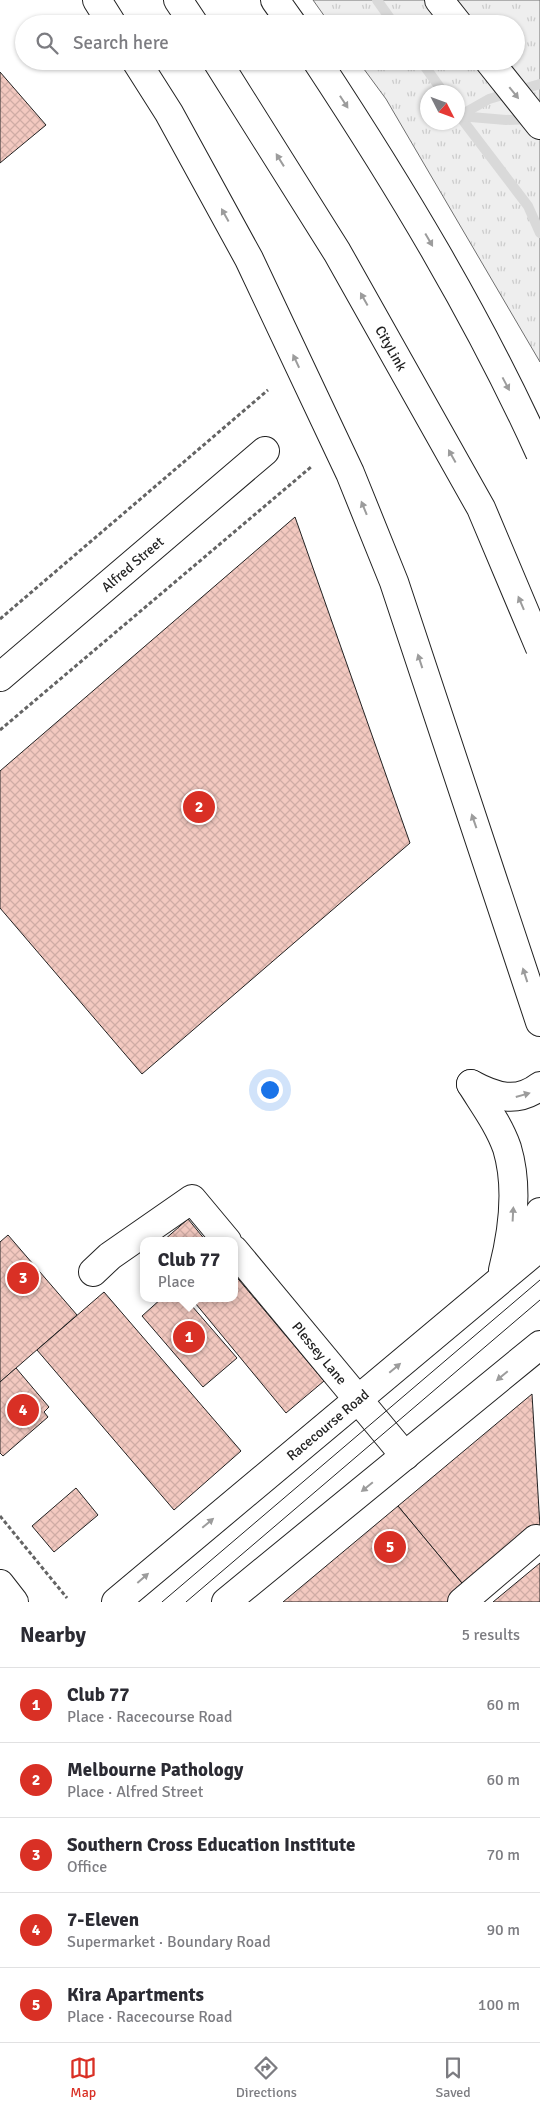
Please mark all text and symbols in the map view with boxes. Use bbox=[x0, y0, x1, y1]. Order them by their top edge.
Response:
search box bbox=[15, 15, 525, 70]
icon: search bbox=[33, 29, 61, 57]
text: Search here bbox=[73, 31, 169, 55]
north arrow bbox=[420, 85, 465, 130]
one-way arrow bbox=[509, 86, 520, 99]
one-way arrow bbox=[339, 95, 349, 109]
one-way arrow bbox=[275, 154, 284, 167]
one-way arrow bbox=[220, 208, 229, 222]
one-way arrow bbox=[425, 234, 434, 247]
one-way arrow bbox=[360, 292, 368, 307]
street label: CityLink bbox=[372, 323, 411, 374]
one-way arrow bbox=[292, 354, 300, 368]
one-way arrow bbox=[502, 376, 510, 391]
one-way arrow bbox=[448, 449, 456, 464]
one-way arrow bbox=[360, 500, 368, 515]
street label: Alfred Street bbox=[98, 533, 167, 595]
one-way arrow bbox=[517, 595, 525, 610]
one-way arrow bbox=[415, 653, 423, 668]
pin: 2 bbox=[183, 788, 215, 826]
one-way arrow bbox=[470, 813, 478, 828]
one-way arrow bbox=[521, 968, 529, 983]
your location bbox=[257, 1077, 283, 1103]
one-way arrow bbox=[516, 1091, 531, 1099]
one-way arrow bbox=[509, 1206, 517, 1222]
popup bbox=[140, 1237, 238, 1302]
text: Club 77 bbox=[158, 1248, 220, 1272]
pin: 3 bbox=[7, 1259, 39, 1297]
text: Place bbox=[158, 1272, 195, 1292]
pin: 1 bbox=[173, 1318, 205, 1356]
street label: Plessey Lane bbox=[289, 1318, 351, 1388]
one-way arrow bbox=[388, 1362, 401, 1373]
one-way arrow bbox=[497, 1370, 509, 1382]
street label: Racecourse Road bbox=[283, 1386, 372, 1464]
pin: 4 bbox=[7, 1391, 39, 1429]
one-way arrow bbox=[361, 1481, 374, 1492]
one-way arrow bbox=[202, 1518, 215, 1529]
pin: 5 bbox=[374, 1528, 406, 1566]
one-way arrow bbox=[137, 1572, 149, 1584]
text: Nearby bbox=[20, 1622, 86, 1648]
text: 5 results bbox=[461, 1625, 520, 1645]
text: Club 77 bbox=[67, 1683, 130, 1707]
text: 1 bbox=[32, 1695, 40, 1715]
text: 60 m bbox=[486, 1695, 520, 1715]
text: Place · Racecourse Road bbox=[67, 1707, 232, 1727]
text: Melbourne Pathology bbox=[67, 1758, 243, 1782]
text: 2 bbox=[32, 1770, 40, 1790]
text: 60 m bbox=[486, 1770, 520, 1790]
text: Place · Alfred Street bbox=[67, 1782, 203, 1802]
text: Southern Cross Education Institute bbox=[67, 1833, 355, 1857]
text: 3 bbox=[32, 1845, 40, 1865]
text: 70 m bbox=[486, 1845, 520, 1865]
text: Office bbox=[67, 1857, 107, 1877]
text: 7-Eleven bbox=[67, 1908, 139, 1932]
text: 4 bbox=[32, 1920, 40, 1940]
text: 90 m bbox=[486, 1920, 520, 1940]
text: Supermarket · Boundary Road bbox=[67, 1932, 271, 1952]
text: Kira Apartments bbox=[67, 1983, 204, 2007]
text: 5 bbox=[32, 1995, 40, 2015]
text: 100 m bbox=[478, 1995, 520, 2015]
text: Place · Racecourse Road bbox=[67, 2007, 232, 2027]
tab: Map bbox=[69, 2054, 97, 2101]
tab: Directions bbox=[236, 2054, 297, 2101]
tab: Saved bbox=[435, 2054, 471, 2101]

